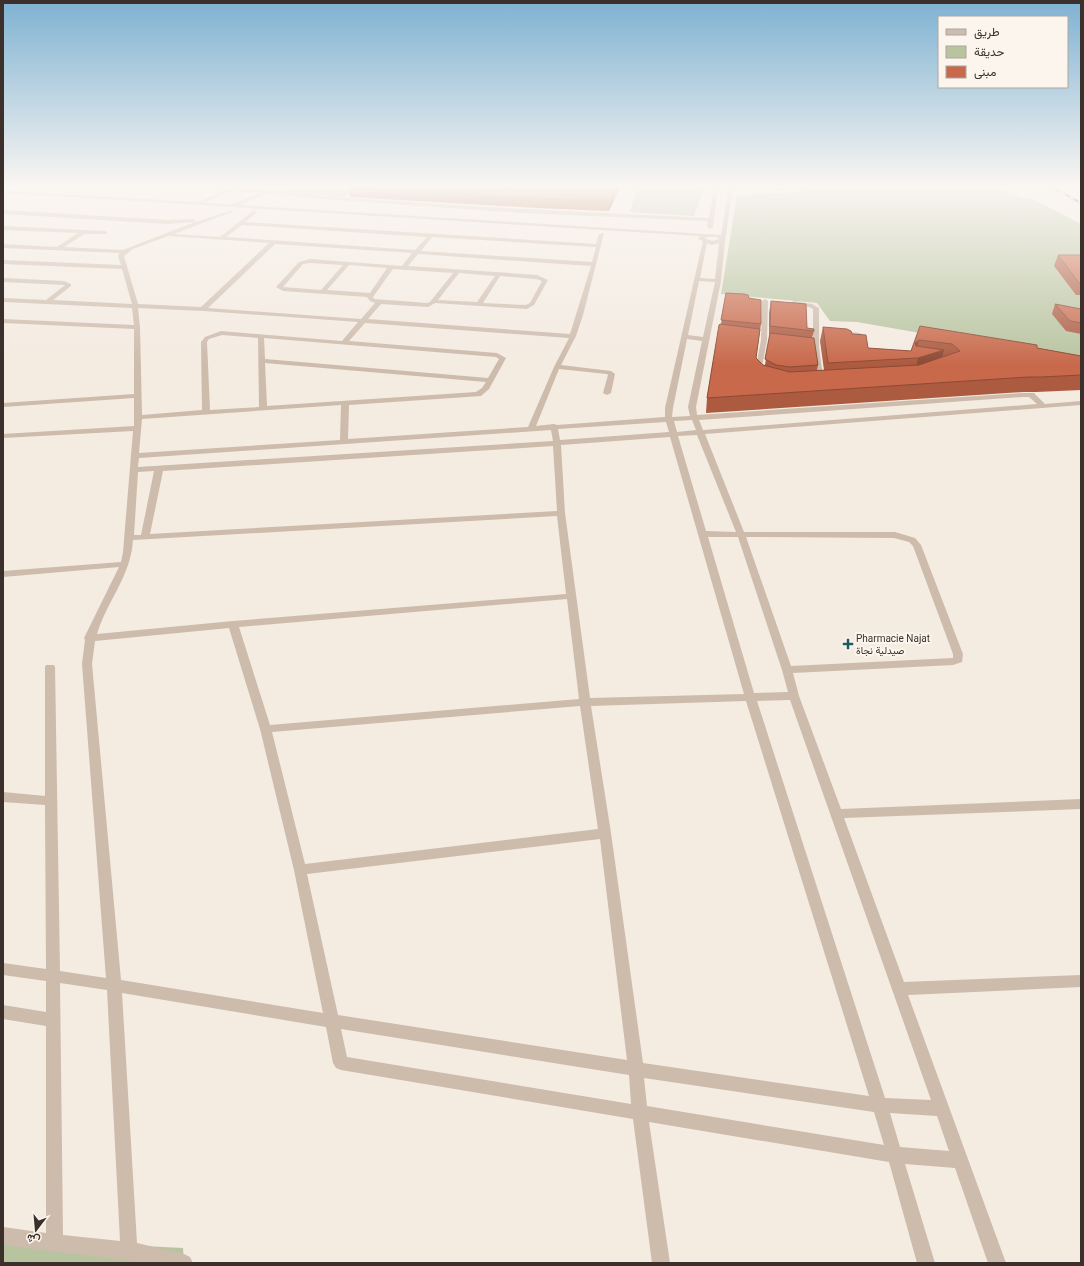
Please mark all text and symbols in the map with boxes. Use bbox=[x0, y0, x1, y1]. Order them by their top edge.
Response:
legend bbox=[938, 16, 1068, 88]
text: طريق bbox=[974, 25, 1000, 40]
text: حديقة bbox=[974, 45, 1004, 59]
text: مبنى bbox=[974, 65, 996, 80]
place label: Pharmacie Najat صيدلية نجاة bbox=[856, 633, 930, 657]
marker: Pharmacie Najat صيدلية نجاة bbox=[843, 639, 853, 649]
north arrow bbox=[16, 1210, 56, 1250]
text: ش bbox=[25, 1231, 42, 1247]

